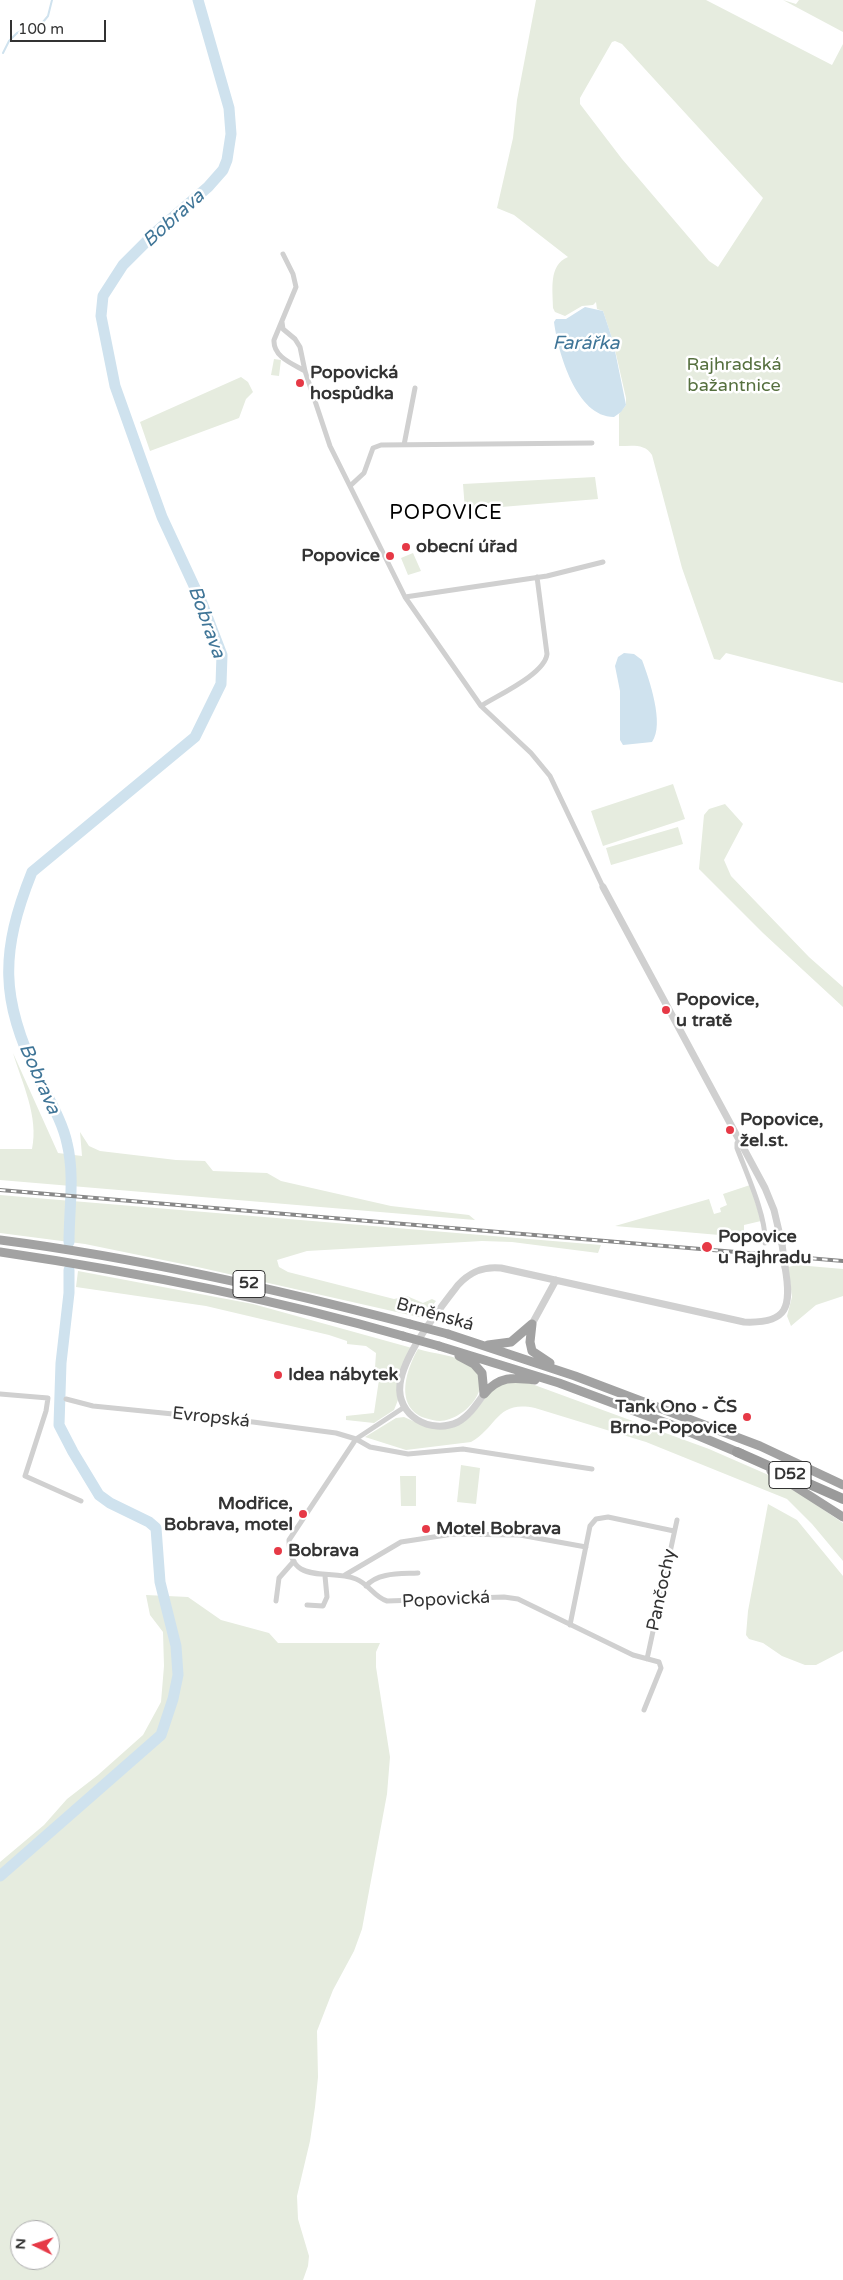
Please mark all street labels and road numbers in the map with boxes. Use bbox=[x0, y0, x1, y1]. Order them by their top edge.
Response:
road number: 52 bbox=[233, 1270, 265, 1298]
street label: Brněnská bbox=[394, 1294, 476, 1336]
street label: Evropská bbox=[171, 1403, 251, 1433]
road number: D52 bbox=[769, 1462, 811, 1488]
street label: Pančochy bbox=[643, 1547, 681, 1633]
street label: Popovická bbox=[401, 1587, 491, 1613]

